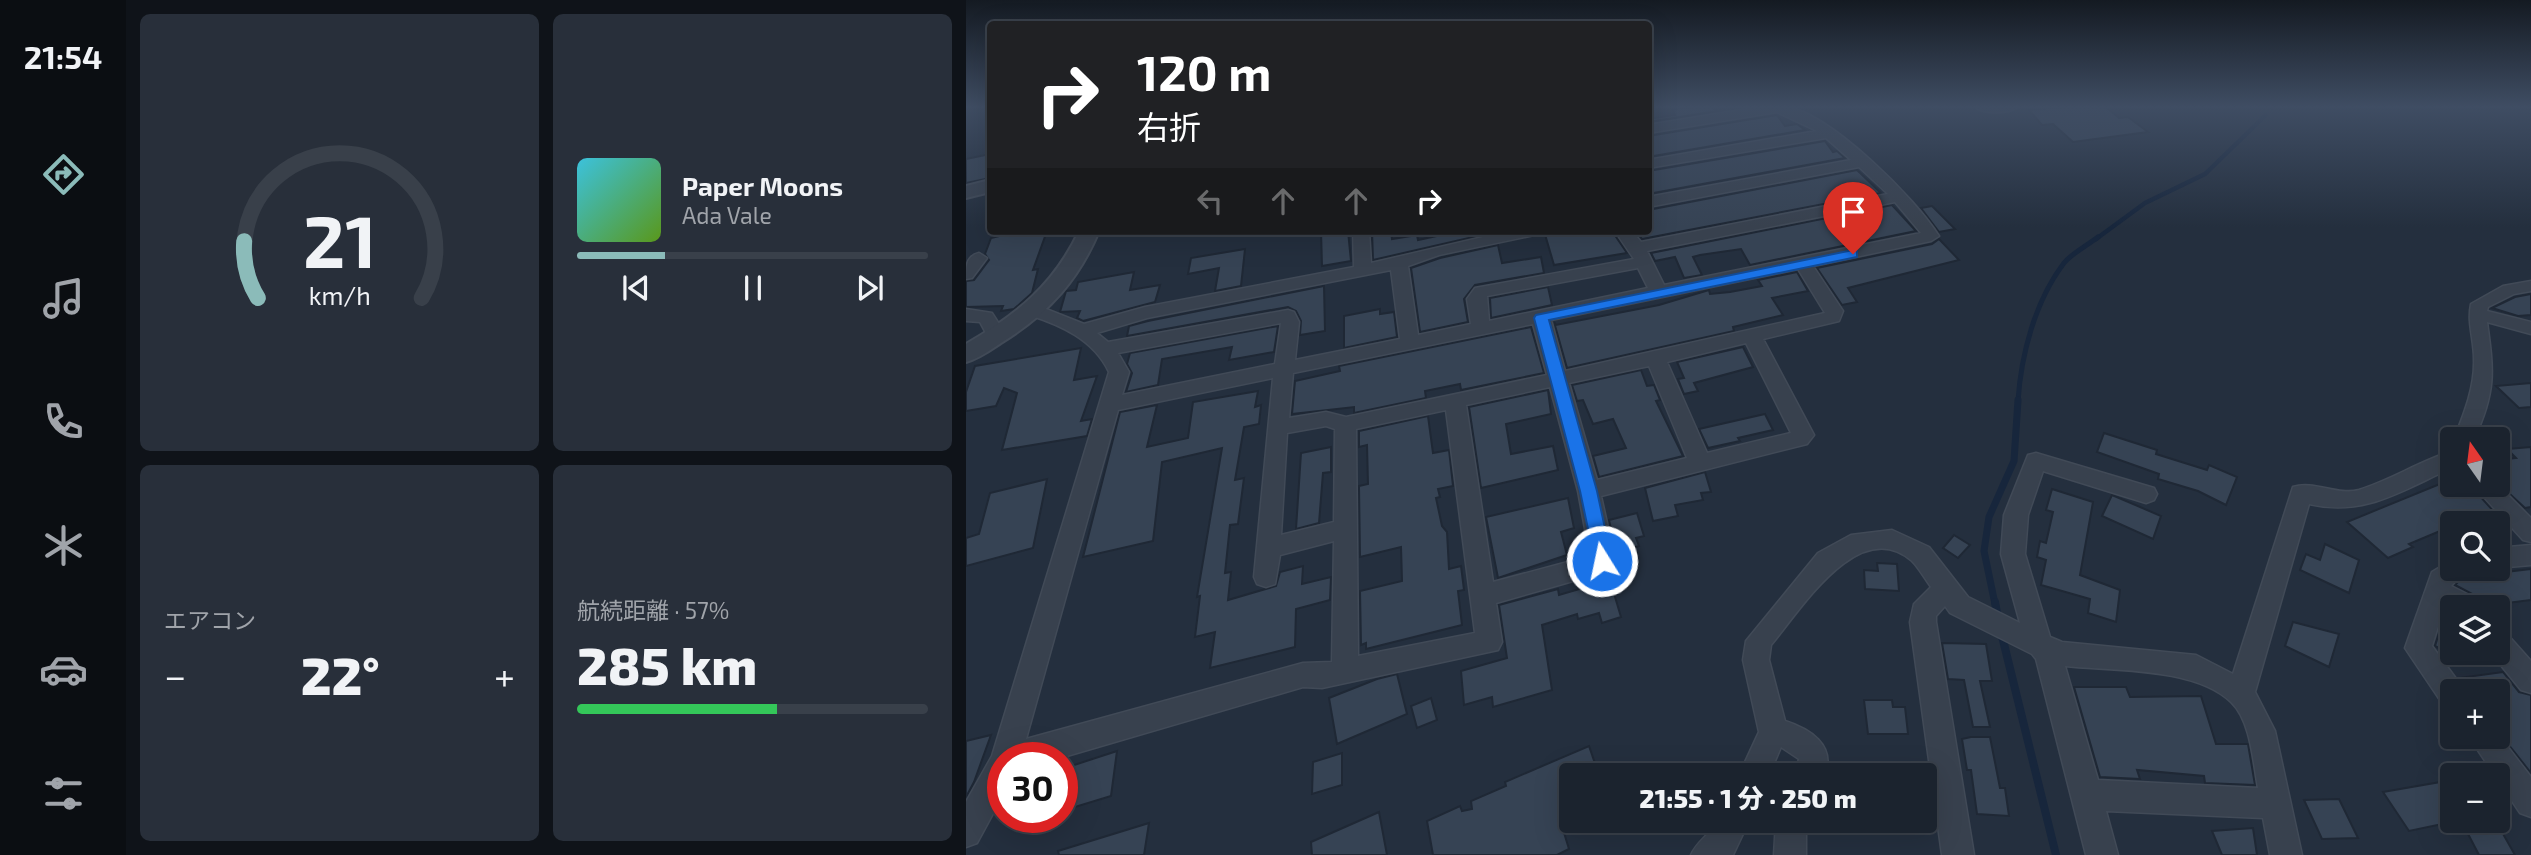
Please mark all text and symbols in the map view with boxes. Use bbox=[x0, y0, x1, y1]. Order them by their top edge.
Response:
text: 21:54 bbox=[24, 37, 102, 75]
text: 120 m bbox=[1137, 42, 1271, 101]
icon: right bbox=[1022, 49, 1113, 140]
text: 右折 bbox=[1137, 107, 1201, 145]
icon: directions bbox=[39, 150, 88, 199]
text: Paper Moons bbox=[682, 170, 843, 201]
icon: left bbox=[1191, 182, 1229, 220]
icon: ahead bbox=[1264, 182, 1302, 220]
icon: ahead bbox=[1337, 182, 1375, 220]
icon: right bbox=[1410, 182, 1448, 220]
pin bbox=[1823, 182, 1883, 254]
icon: arrive bbox=[1834, 193, 1872, 231]
text: 21 bbox=[303, 196, 376, 284]
text: Ada Vale bbox=[682, 201, 772, 229]
icon: previous bbox=[617, 269, 655, 307]
icon: pause bbox=[734, 269, 772, 307]
icon: next bbox=[851, 269, 889, 307]
icon: music bbox=[39, 274, 88, 323]
text: km/h bbox=[308, 280, 371, 310]
icon: phone bbox=[39, 397, 88, 446]
north arrow bbox=[2440, 427, 2510, 497]
map controls bbox=[2440, 427, 2510, 833]
button: search bbox=[2440, 511, 2510, 581]
icon: climate bbox=[39, 521, 88, 570]
position arrow bbox=[1565, 524, 1639, 598]
button: layers bbox=[2440, 595, 2510, 665]
text: 航続距離 · 57% bbox=[577, 596, 729, 624]
text: エアコン bbox=[164, 606, 256, 634]
text: 285 km bbox=[577, 633, 757, 695]
text: 22° bbox=[301, 643, 380, 705]
icon: car bbox=[39, 645, 88, 694]
text: − bbox=[164, 652, 186, 698]
text: + bbox=[494, 652, 515, 698]
button: + bbox=[2440, 679, 2510, 749]
speed limit sign: 30 bbox=[987, 742, 1078, 833]
button: − bbox=[2440, 763, 2510, 833]
icon: filters bbox=[39, 769, 88, 818]
text: 21:55 · 1 分 · 250 m bbox=[1639, 782, 1857, 813]

